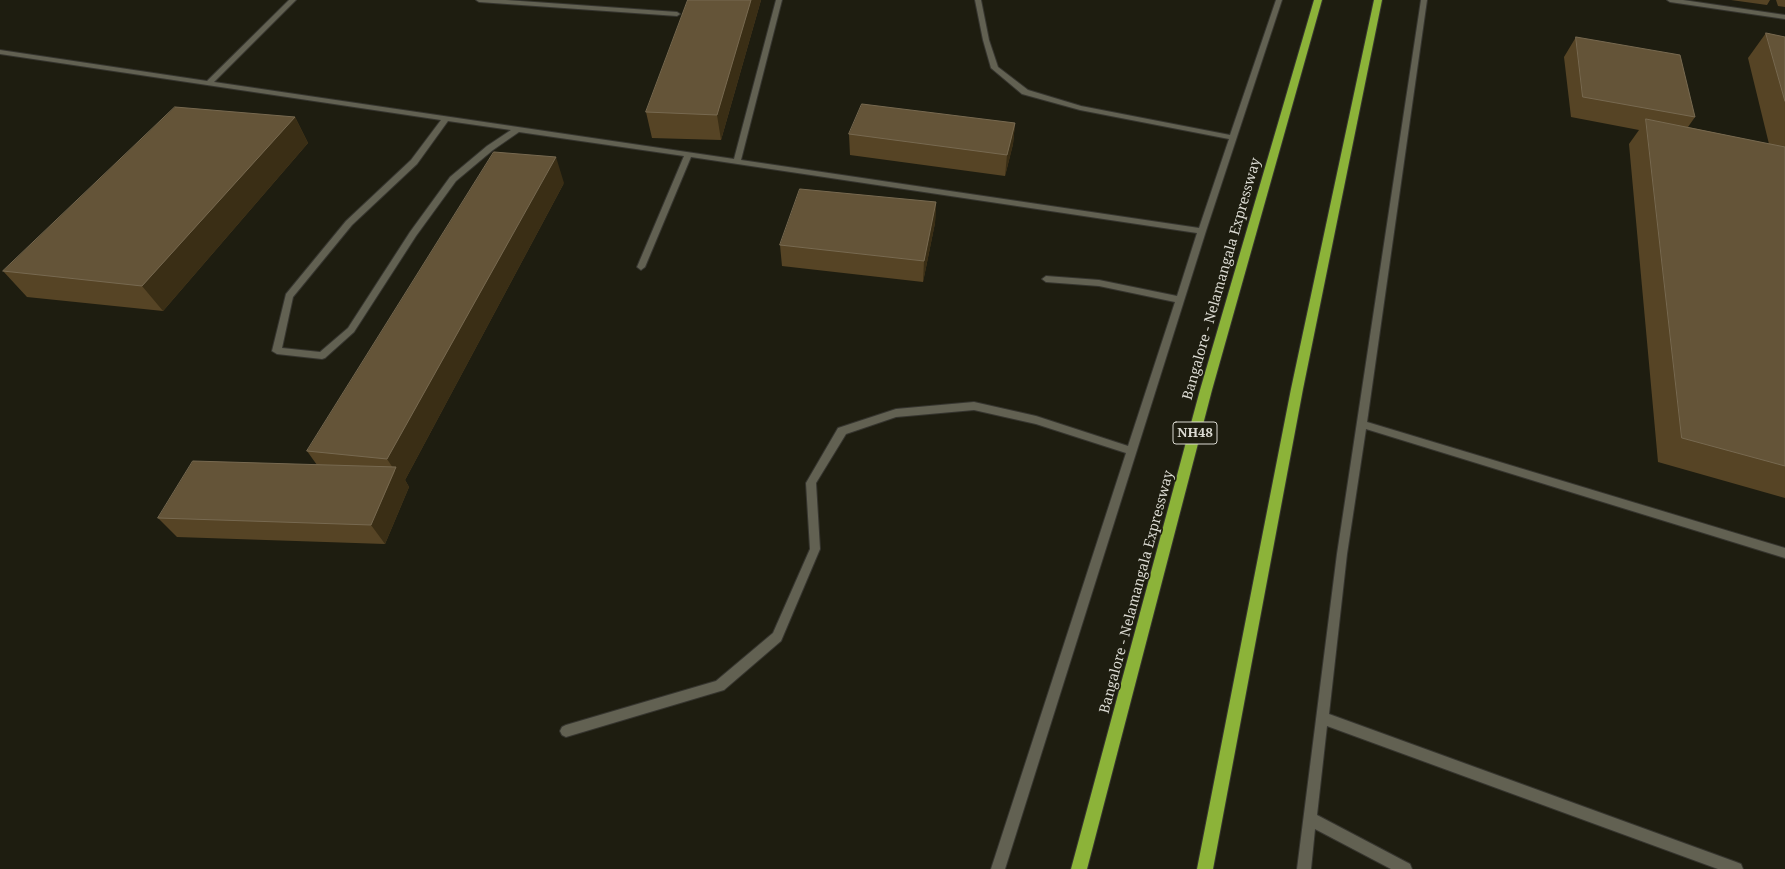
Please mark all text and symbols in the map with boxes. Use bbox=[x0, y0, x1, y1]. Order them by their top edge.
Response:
street label: Bangalore - Nelamangala Expressway bbox=[1179, 156, 1265, 402]
road number: NH48 bbox=[1173, 422, 1217, 444]
street label: Bangalore - Nelamangala Expressway bbox=[1096, 469, 1178, 715]

